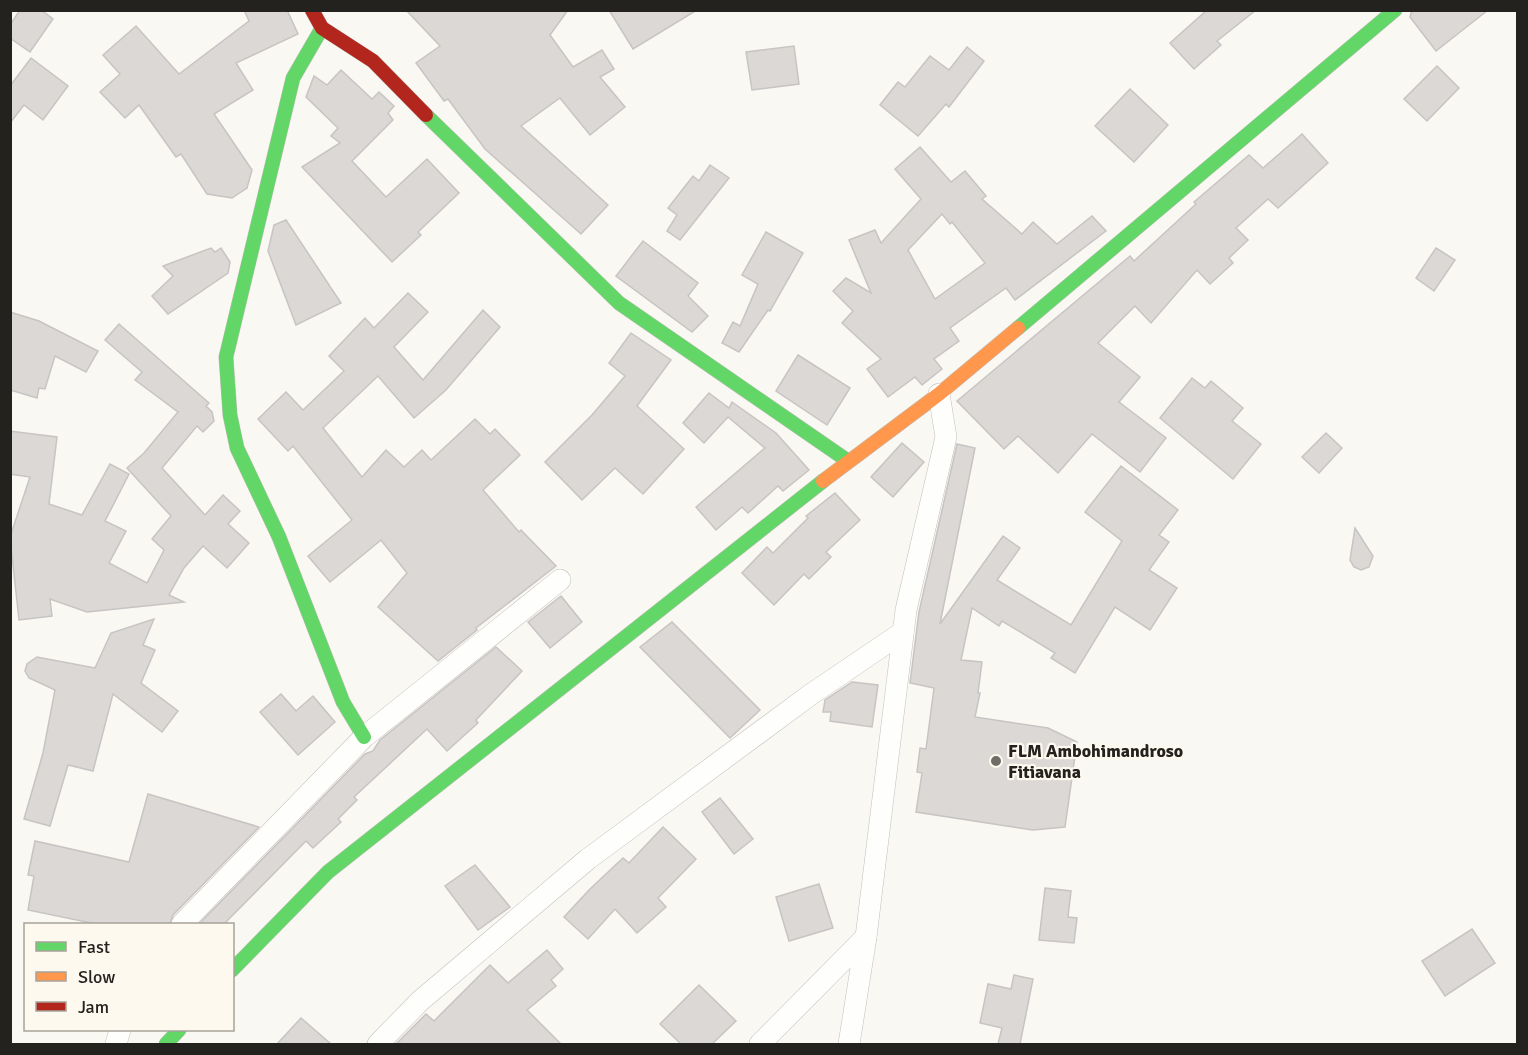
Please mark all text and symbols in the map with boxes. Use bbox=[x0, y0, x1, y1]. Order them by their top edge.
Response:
place label: FLM Ambohimandroso Fitiavana bbox=[1008, 740, 1183, 783]
marker: FLM Ambohimandroso Fitiavana bbox=[989, 754, 1003, 768]
legend bbox=[24, 923, 234, 1031]
text: Fast bbox=[78, 936, 110, 958]
text: Slow bbox=[78, 966, 115, 988]
text: Jam bbox=[78, 996, 109, 1018]

